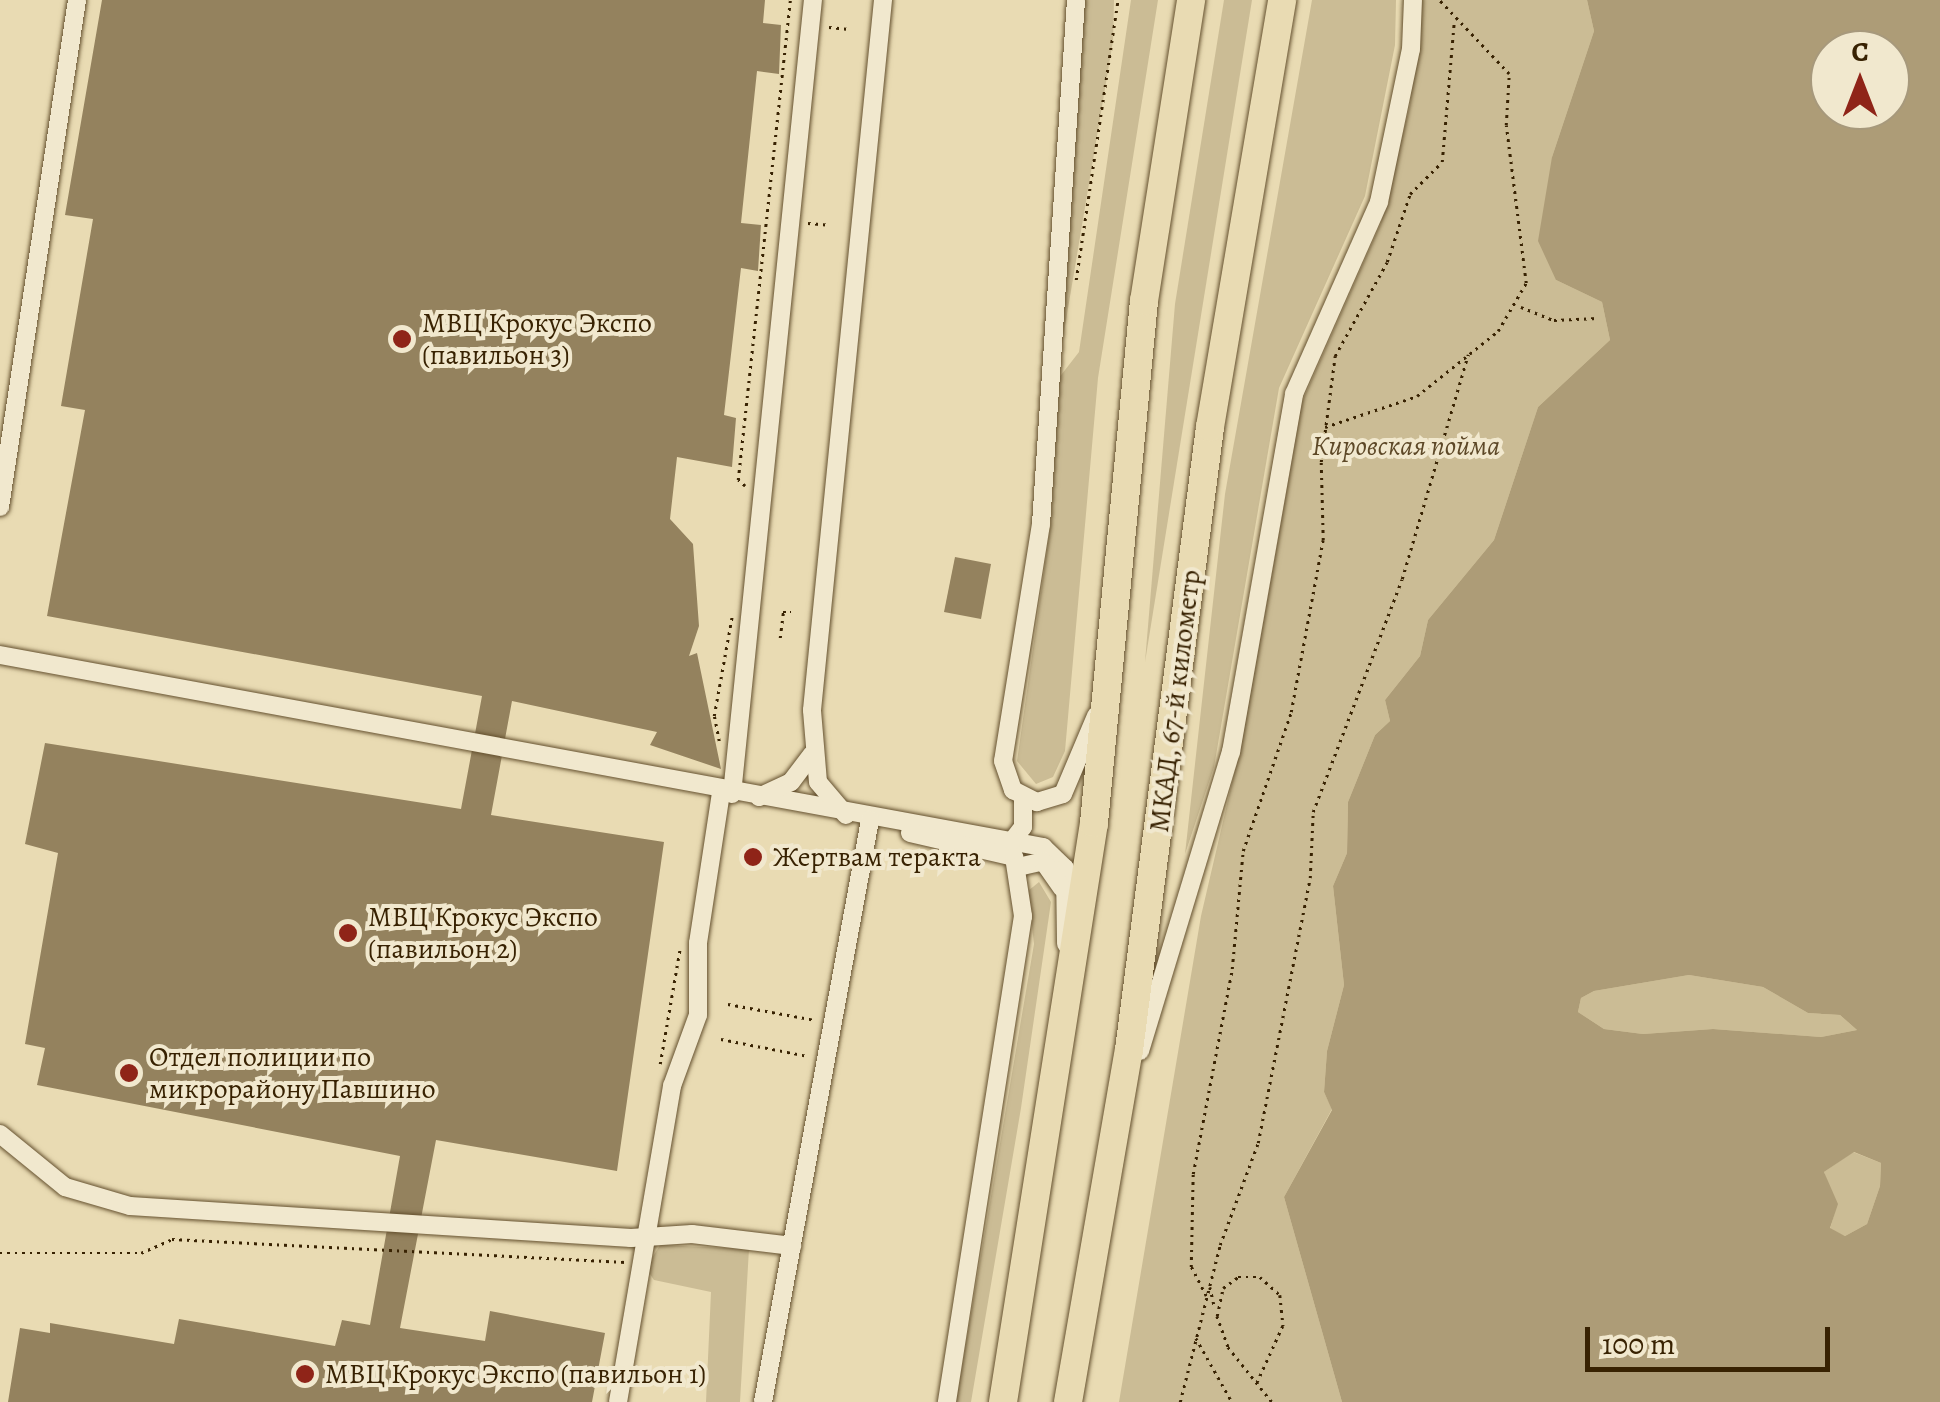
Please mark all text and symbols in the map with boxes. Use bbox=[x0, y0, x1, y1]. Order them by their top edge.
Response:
north arrow bbox=[1810, 30, 1910, 130]
text: С bbox=[1851, 33, 1869, 71]
place label: МВЦ Крокус Экспо (павильон 3) bbox=[422, 306, 652, 372]
marker: МВЦ Крокус Экспо (павильон 3) bbox=[391, 328, 413, 350]
park label: Кировская пойма bbox=[1312, 429, 1500, 463]
street label: МКАД, 67-й километр bbox=[1142, 568, 1208, 834]
place label: Жертвам теракта bbox=[773, 840, 981, 874]
marker: Жертвам теракта bbox=[742, 846, 764, 868]
place label: МВЦ Крокус Экспо (павильон 2) bbox=[368, 900, 598, 966]
marker: МВЦ Крокус Экспо (павильон 2) bbox=[337, 922, 359, 944]
place label: Отдел полиции по микрорайону Павшино bbox=[149, 1040, 436, 1106]
marker: Отдел полиции по микрорайону Павшино bbox=[118, 1062, 140, 1084]
scale bar bbox=[1590, 1307, 1835, 1369]
text: 100 m bbox=[1602, 1324, 1675, 1364]
place label: МВЦ Крокус Экспо (павильон 1) bbox=[325, 1357, 706, 1391]
marker: МВЦ Крокус Экспо (павильон 1) bbox=[294, 1363, 316, 1385]

